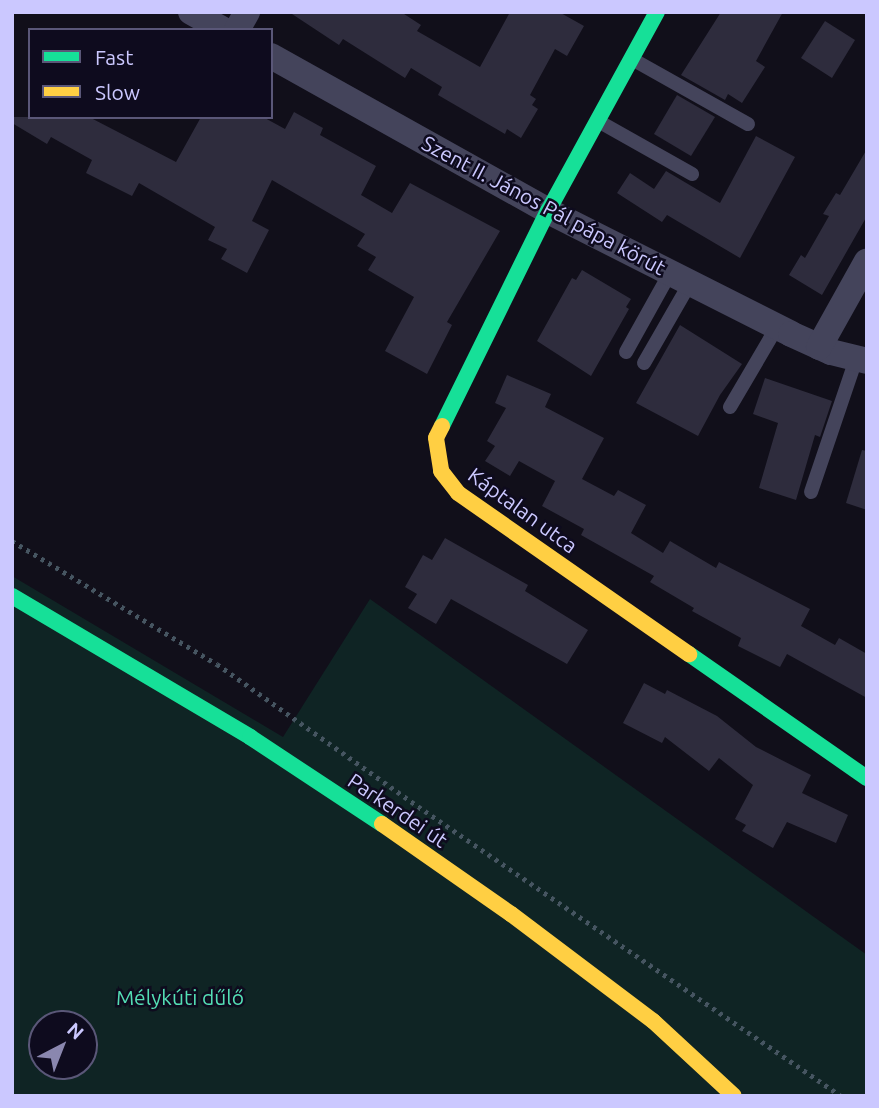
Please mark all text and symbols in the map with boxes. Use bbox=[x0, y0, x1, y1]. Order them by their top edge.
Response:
legend bbox=[28, 28, 273, 119]
text: Fast bbox=[95, 45, 133, 69]
text: Slow bbox=[95, 80, 140, 104]
street label: Szent II. János Pál pápa körút bbox=[418, 130, 670, 280]
street label: Káptalan utca bbox=[464, 462, 582, 558]
street label: Parkerdei út bbox=[343, 767, 453, 853]
park label: Mélykúti dűlő bbox=[116, 984, 244, 1010]
north arrow bbox=[28, 1010, 98, 1080]
text: N bbox=[63, 1018, 88, 1044]

